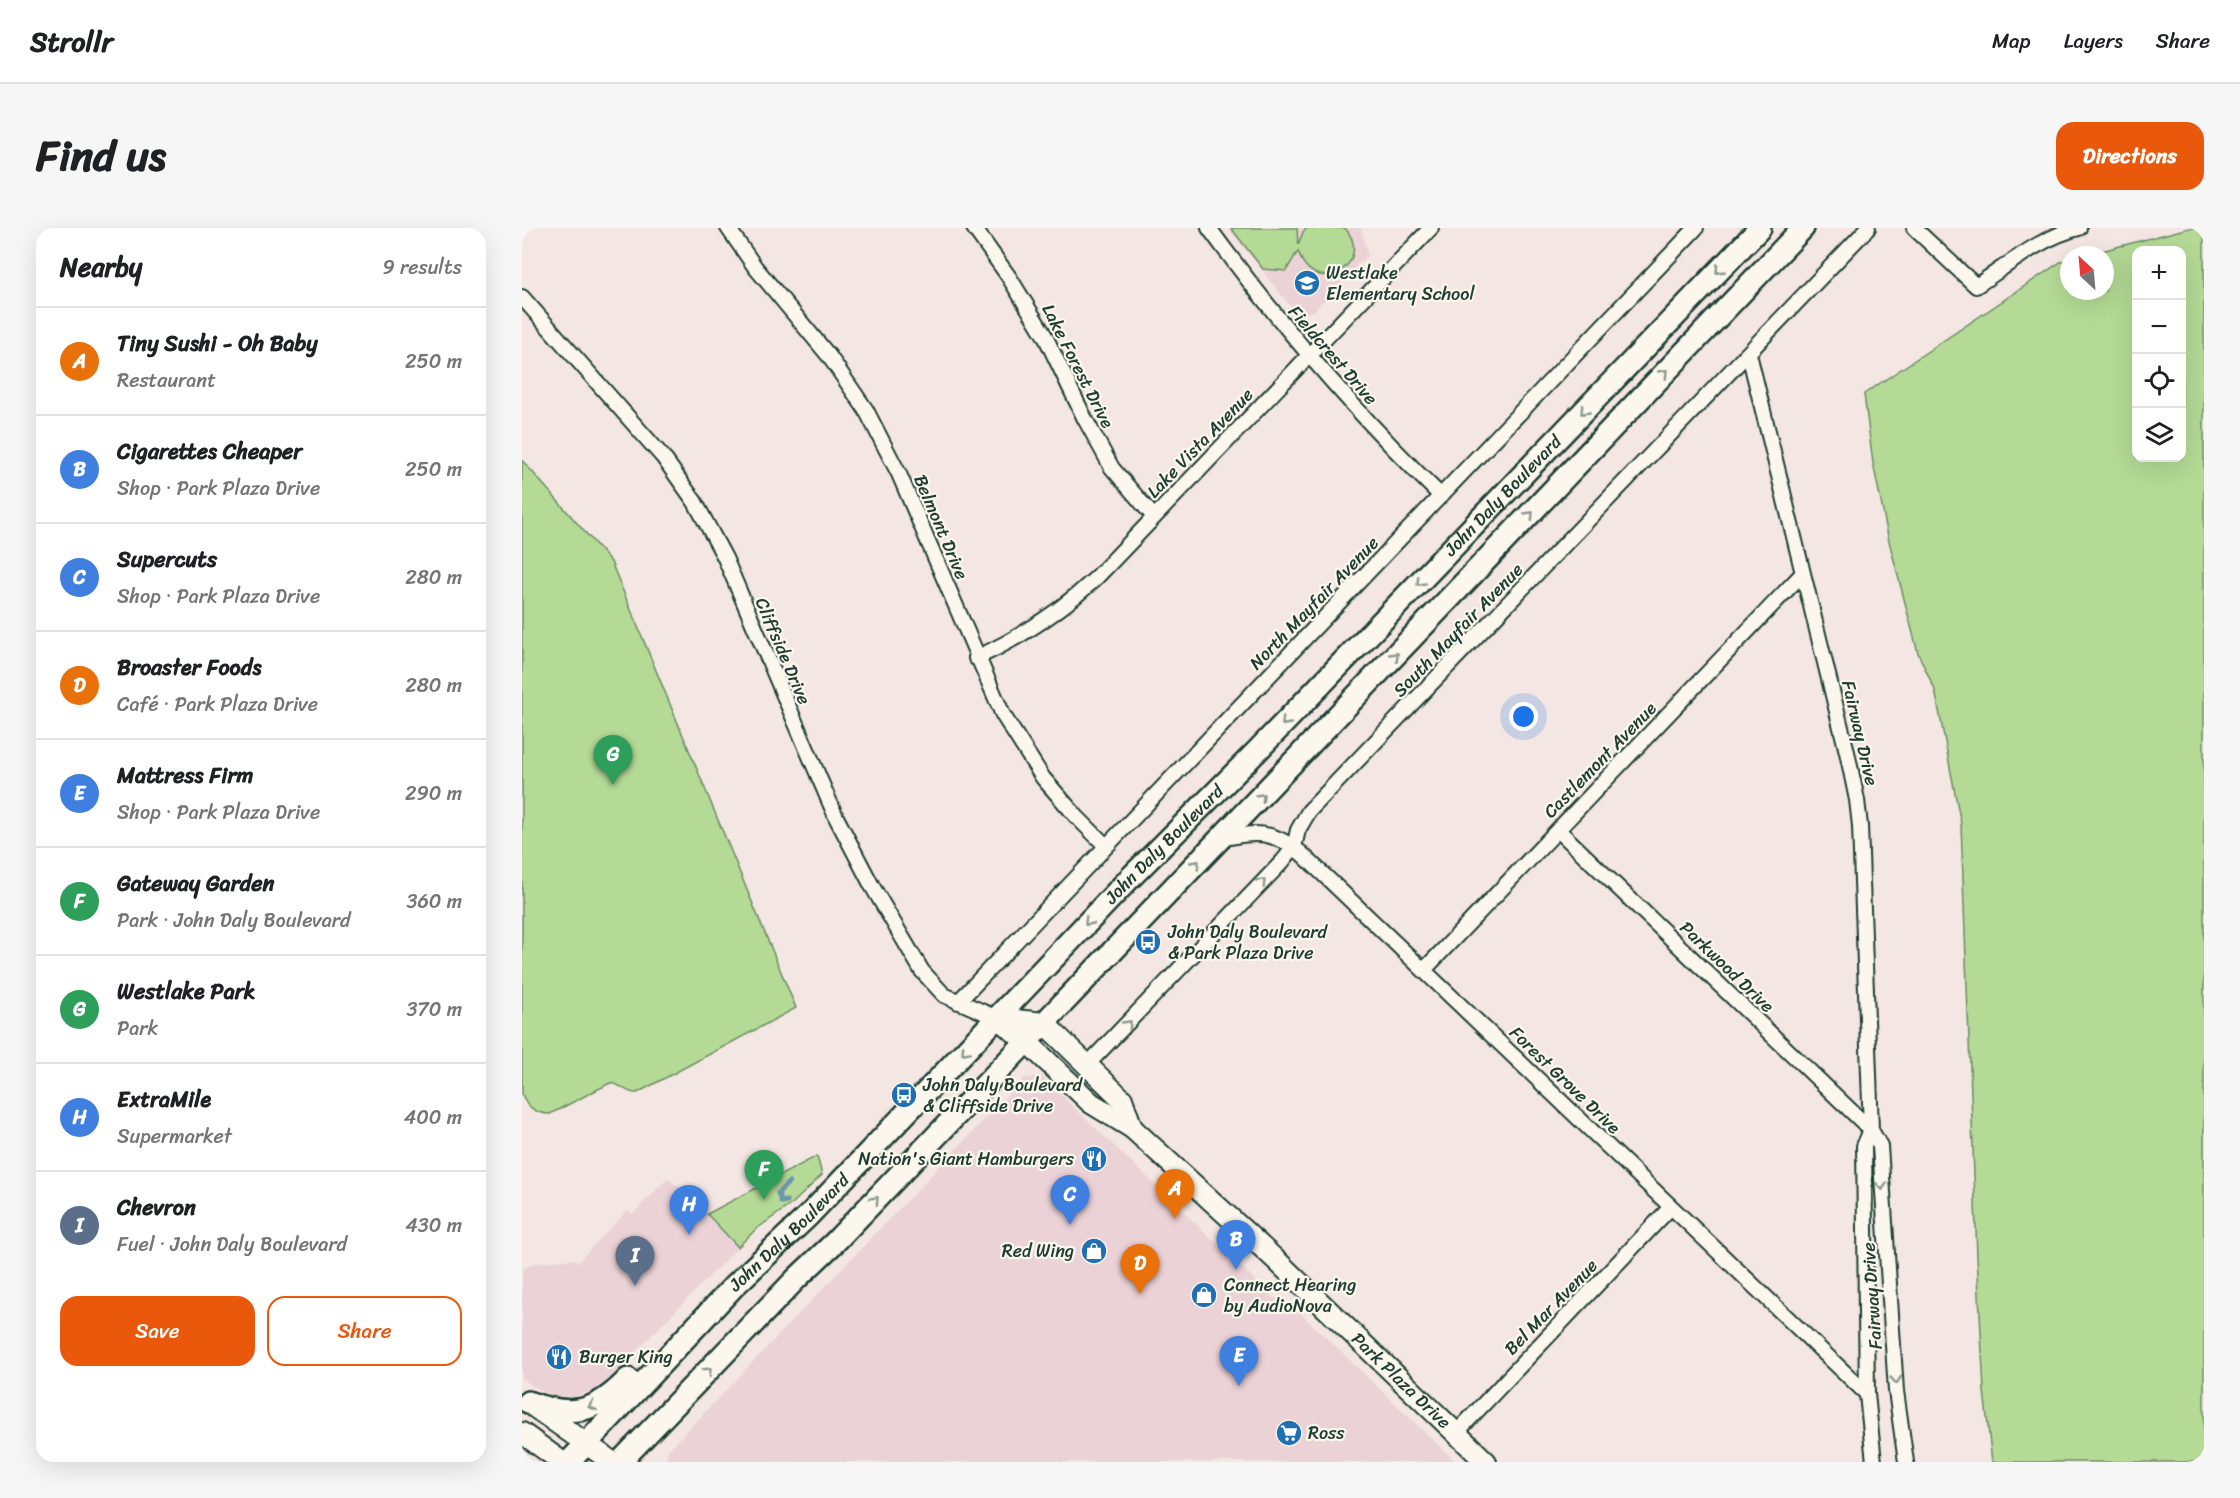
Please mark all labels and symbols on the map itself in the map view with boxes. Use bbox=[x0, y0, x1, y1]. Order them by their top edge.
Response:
north arrow bbox=[2060, 246, 2114, 300]
place label: Westlake Elementary School bbox=[1326, 257, 1475, 310]
one-way arrow bbox=[1715, 264, 1726, 274]
school or university icon: Westlake Elementary School bbox=[1292, 268, 1322, 298]
street label: Fieldcrest Drive bbox=[1280, 297, 1386, 413]
street label: Lake Forest Drive bbox=[1033, 298, 1123, 434]
one-way arrow bbox=[1657, 370, 1668, 380]
street label: Lake Vista Avenue bbox=[1139, 380, 1261, 506]
one-way arrow bbox=[1580, 404, 1591, 414]
street label: John Daly Boulevard bbox=[1435, 426, 1570, 565]
street label: Belmont Drive bbox=[904, 469, 978, 585]
one-way arrow bbox=[1522, 511, 1533, 522]
street label: North Mayfair Avenue bbox=[1241, 528, 1387, 678]
street label: South Mayfair Avenue bbox=[1385, 555, 1531, 705]
one-way arrow bbox=[1416, 575, 1427, 585]
street label: Cliffside Drive bbox=[746, 592, 820, 710]
one-way arrow bbox=[1388, 652, 1399, 662]
street label: Fairway Drive bbox=[1832, 677, 1888, 789]
street label: Castlemont Avenue bbox=[1535, 694, 1665, 826]
your location bbox=[1509, 702, 1538, 731]
one-way arrow bbox=[1281, 715, 1292, 726]
pin: G bbox=[594, 736, 632, 785]
street label: John Daly Boulevard bbox=[1096, 775, 1233, 913]
one-way arrow bbox=[1253, 793, 1264, 804]
one-way arrow bbox=[1188, 861, 1199, 872]
one-way arrow bbox=[1255, 879, 1266, 890]
street label: Parkwood Drive bbox=[1672, 913, 1782, 1021]
one-way arrow bbox=[1085, 914, 1096, 925]
place label: John Daly Boulevard & Park Plaza Drive bbox=[1167, 916, 1329, 969]
bus stop icon: John Daly Boulevard & Park Plaza Drive bbox=[1133, 927, 1163, 957]
street label: Forest Grove Drive bbox=[1501, 1018, 1629, 1142]
one-way arrow bbox=[1121, 1020, 1132, 1030]
one-way arrow bbox=[961, 1044, 972, 1054]
place label: John Daly Boulevard & Cliffside Drive bbox=[922, 1069, 1084, 1122]
bus stop icon: John Daly Boulevard & Cliffside Drive bbox=[889, 1080, 919, 1110]
place label: Nation's Giant Hamburgers bbox=[858, 1143, 1075, 1175]
restaurant icon: Nation's Giant Hamburgers bbox=[1079, 1144, 1109, 1174]
pin: F bbox=[744, 1150, 784, 1200]
street label: John Daly Boulevard bbox=[720, 1164, 858, 1300]
pin: A bbox=[1156, 1170, 1194, 1219]
pin: C bbox=[1050, 1176, 1090, 1225]
one-way arrow bbox=[1876, 1181, 1889, 1190]
pin: H bbox=[670, 1186, 708, 1235]
one-way arrow bbox=[868, 1196, 879, 1206]
pin: B bbox=[1216, 1220, 1256, 1270]
place label: Red Wing bbox=[1002, 1235, 1074, 1267]
pin: I bbox=[616, 1236, 654, 1286]
shop icon: Red Wing bbox=[1079, 1236, 1109, 1266]
street label: Fairway Drive bbox=[1852, 1241, 1892, 1351]
pin: D bbox=[1120, 1244, 1160, 1294]
street label: Bel Mar Avenue bbox=[1496, 1251, 1606, 1363]
place label: Connect Hearing by AudioNova bbox=[1224, 1269, 1356, 1322]
shop icon: Connect Hearing by AudioNova bbox=[1189, 1280, 1219, 1310]
street label: Park Plaza Drive bbox=[1344, 1324, 1459, 1437]
pin: E bbox=[1220, 1336, 1258, 1386]
place label: Burger King bbox=[579, 1341, 673, 1373]
restaurant icon: Burger King bbox=[544, 1342, 574, 1372]
one-way arrow bbox=[701, 1367, 712, 1378]
one-way arrow bbox=[1889, 1376, 1902, 1385]
one-way arrow bbox=[587, 1398, 598, 1411]
place label: Ross bbox=[1308, 1417, 1345, 1449]
supermarket icon: Ross bbox=[1274, 1418, 1304, 1448]

